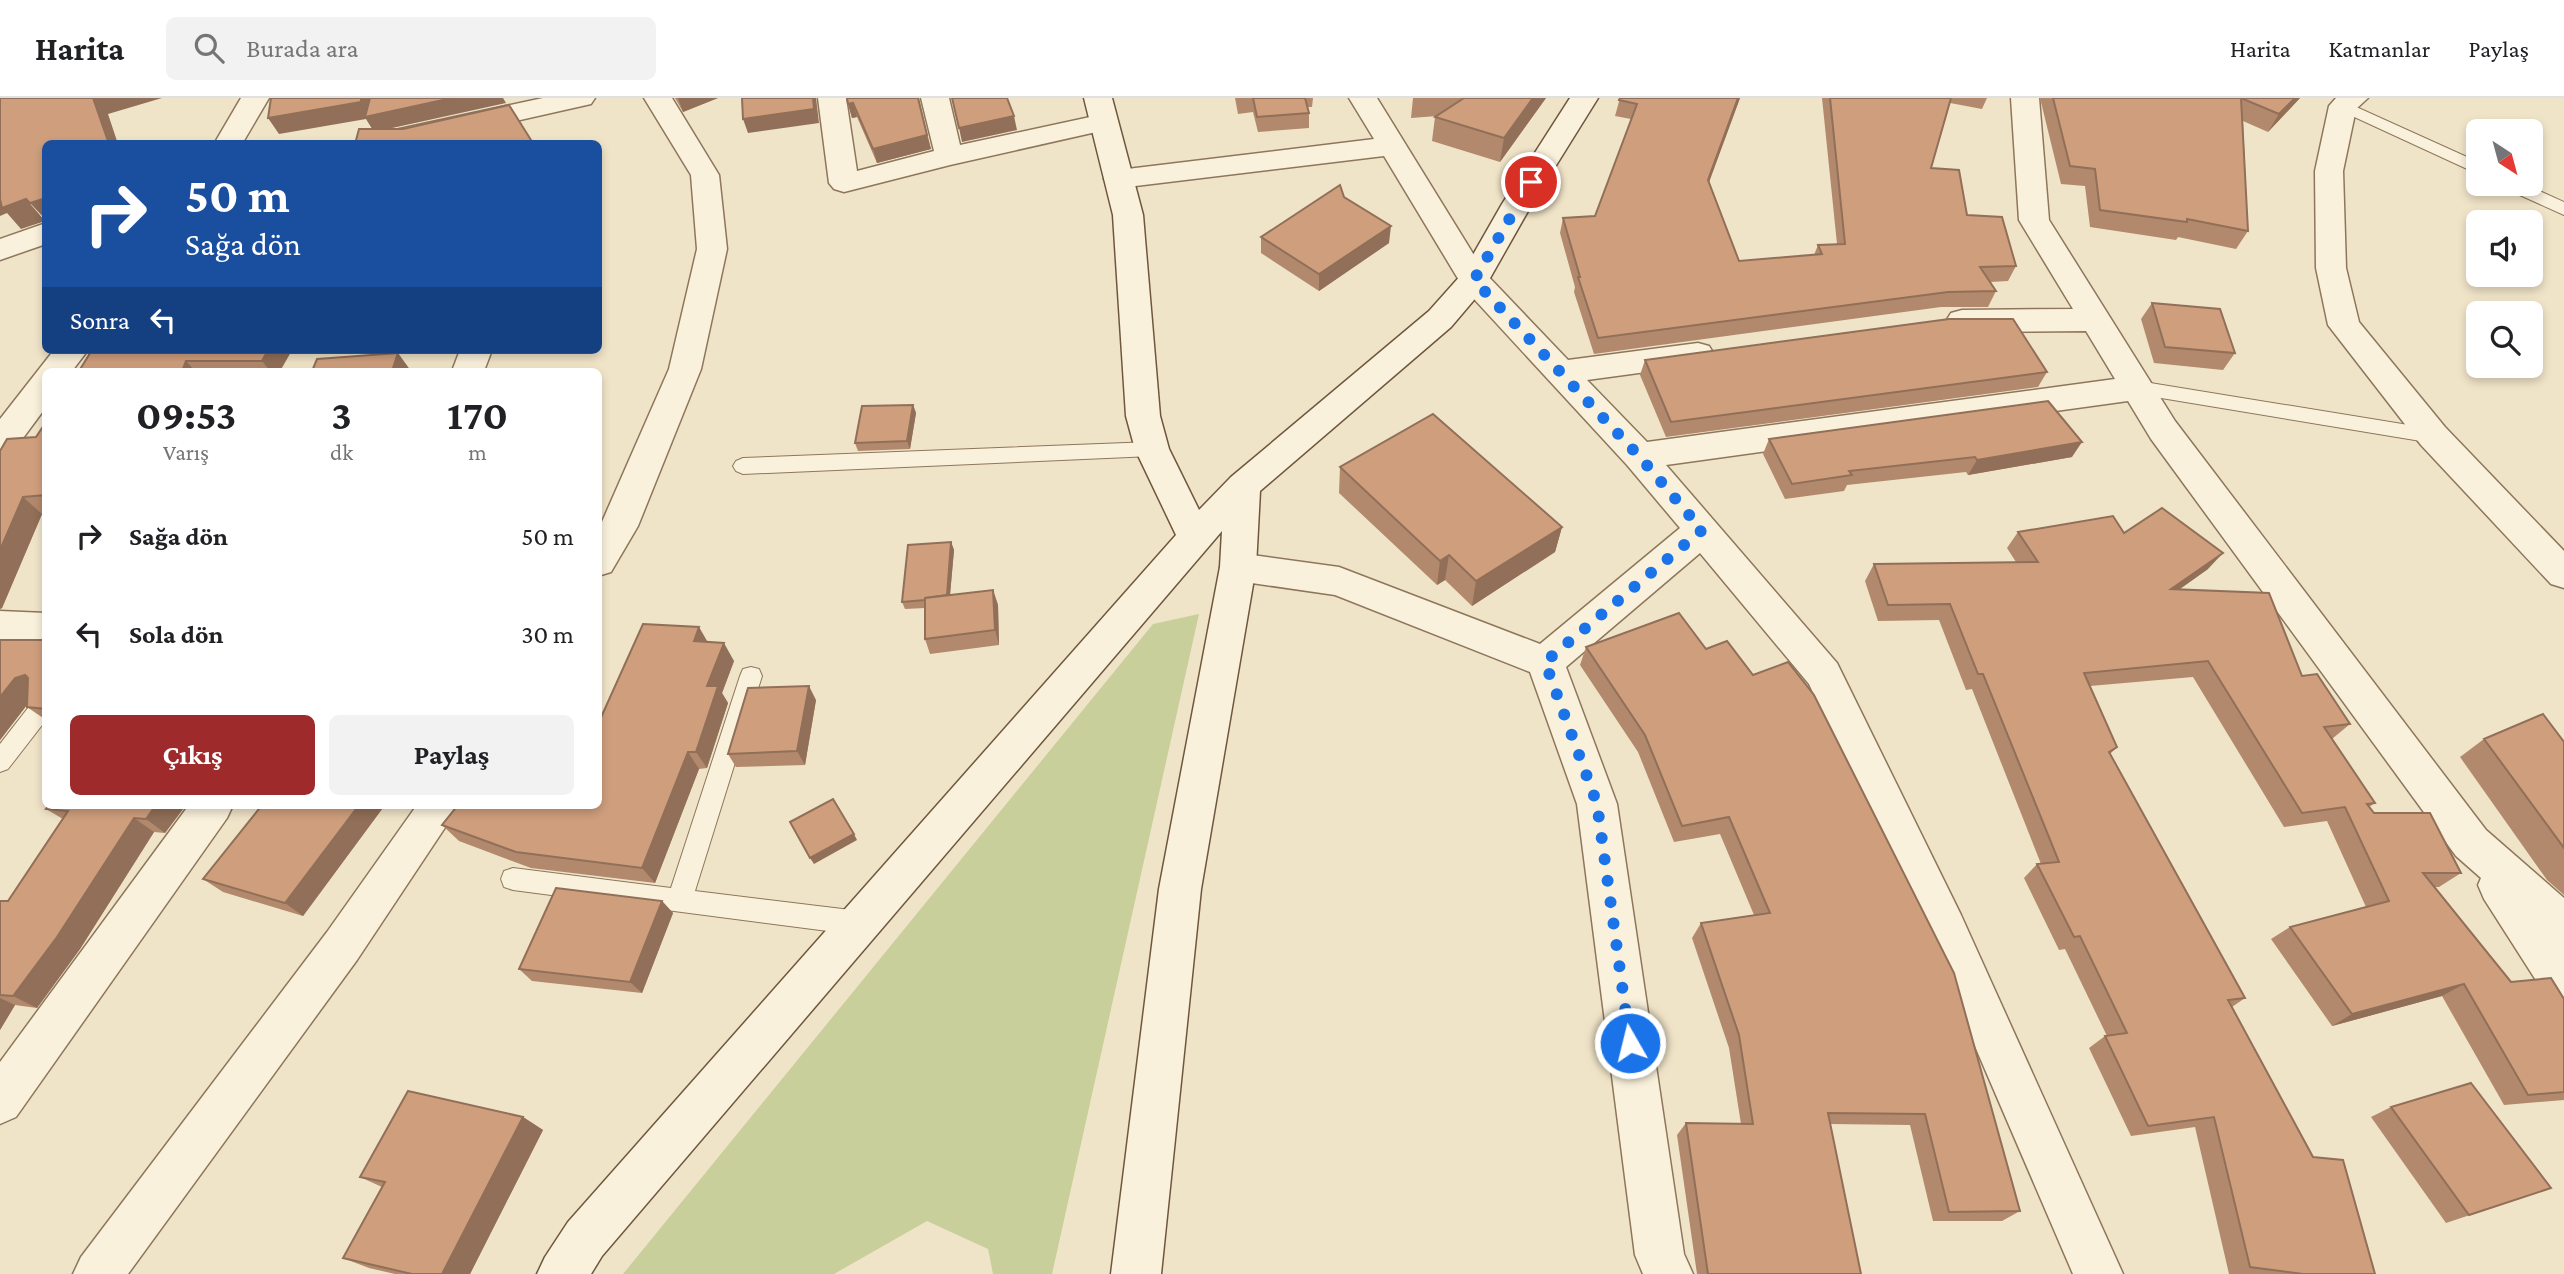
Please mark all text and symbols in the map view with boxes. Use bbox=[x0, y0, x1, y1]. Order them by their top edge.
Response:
search box bbox=[166, 17, 656, 80]
icon: search bbox=[190, 29, 228, 67]
text: Harita bbox=[35, 30, 124, 67]
text: Burada ara bbox=[246, 34, 359, 63]
text: Harita bbox=[2230, 35, 2291, 62]
text: Katmanlar bbox=[2329, 35, 2430, 62]
text: Paylaş bbox=[2468, 35, 2529, 62]
north arrow bbox=[2466, 119, 2543, 196]
map controls bbox=[2466, 119, 2543, 378]
pin bbox=[1501, 152, 1561, 212]
icon: arrive bbox=[1512, 163, 1550, 201]
icon: right bbox=[70, 168, 161, 259]
text: 50 m bbox=[185, 168, 290, 223]
button: sound bbox=[2466, 210, 2543, 287]
text: Sağa dön bbox=[185, 226, 301, 262]
icon: left bbox=[144, 301, 182, 339]
button: search bbox=[2466, 301, 2543, 378]
text: Sonra bbox=[70, 306, 130, 335]
text: 09:53 bbox=[136, 391, 236, 438]
text: 3 bbox=[331, 391, 352, 438]
text: 170 bbox=[447, 391, 508, 438]
text: Varış bbox=[163, 439, 209, 465]
text: dk bbox=[330, 439, 353, 465]
text: m bbox=[468, 439, 487, 465]
icon: right bbox=[70, 517, 108, 555]
text: Sağa dön bbox=[129, 522, 228, 551]
text: 50 m bbox=[521, 522, 574, 551]
icon: left bbox=[70, 615, 108, 653]
text: Sola dön bbox=[129, 620, 223, 649]
text: 30 m bbox=[521, 620, 574, 649]
button: Çıkış bbox=[70, 715, 315, 795]
button: Paylaş bbox=[329, 715, 574, 795]
position arrow bbox=[1593, 1006, 1667, 1080]

